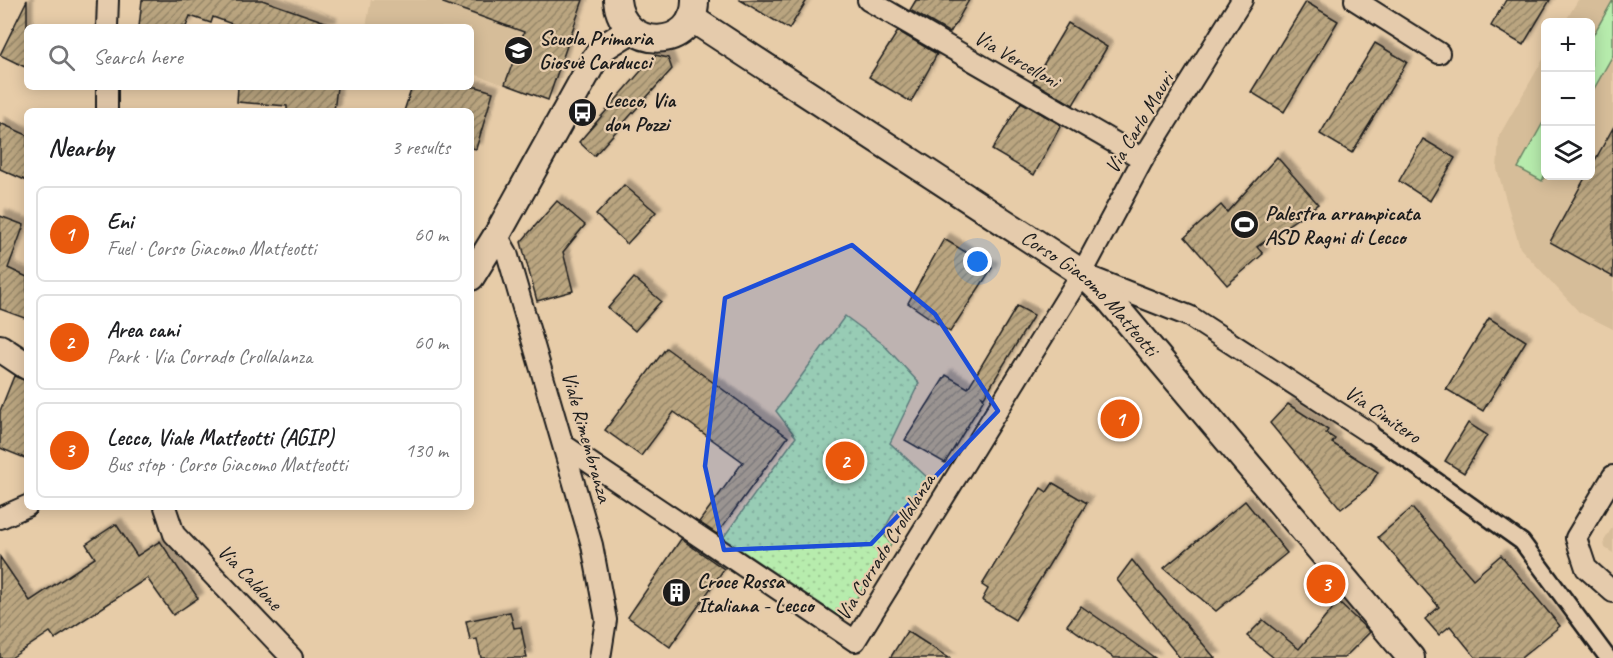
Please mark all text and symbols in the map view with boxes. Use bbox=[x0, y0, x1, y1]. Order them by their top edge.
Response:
map controls bbox=[1541, 18, 1595, 180]
button: + bbox=[1541, 18, 1595, 72]
search box bbox=[24, 24, 474, 90]
street label: Via Vercelloni bbox=[970, 24, 1067, 95]
place label: Scuola Primaria Giosuè Carducci bbox=[539, 25, 654, 75]
school or university icon: Scuola Primaria Giosuè Carducci bbox=[502, 34, 534, 66]
icon: search bbox=[45, 41, 78, 74]
text: Search here bbox=[93, 43, 183, 71]
street label: Via Carlo Mauri bbox=[1099, 65, 1181, 178]
button: − bbox=[1541, 72, 1595, 126]
place label: Lecco, Via don Pozzi bbox=[604, 87, 676, 137]
bus stop icon: Lecco, Via don Pozzi bbox=[567, 96, 599, 128]
button: layers bbox=[1541, 126, 1595, 180]
text: Nearby bbox=[48, 131, 113, 164]
text: 3 results bbox=[391, 135, 450, 160]
place label: Palestra arrampicata ASD Ragni di Lecco bbox=[1265, 200, 1421, 250]
text: Eni bbox=[107, 208, 133, 236]
sports icon: Palestra arrampicata ASD Ragni di Lecco bbox=[1228, 209, 1260, 241]
text: 1 bbox=[65, 222, 74, 247]
text: 60 m bbox=[414, 222, 448, 247]
street label: Corso Giacomo Matteotti bbox=[1016, 224, 1166, 364]
text: Fuel · Corso Giacomo Matteotti bbox=[107, 236, 316, 261]
your location bbox=[963, 247, 992, 276]
text: Area cani bbox=[107, 316, 179, 344]
text: 2 bbox=[65, 330, 74, 355]
text: 60 m bbox=[414, 330, 448, 355]
text: Park · Via Corrado Crollalanza bbox=[107, 344, 312, 369]
street label: Viale Rimembranza bbox=[556, 369, 619, 507]
street label: Via Cimitero bbox=[1340, 379, 1427, 450]
pin: 1 bbox=[1100, 396, 1140, 442]
text: Lecco, Viale Matteotti (AGIP) bbox=[107, 424, 334, 452]
text: 3 bbox=[65, 438, 74, 463]
text: 130 m bbox=[405, 438, 448, 463]
pin: 2 bbox=[826, 438, 864, 484]
text: Bus stop · Corso Giacomo Matteotti bbox=[107, 452, 347, 477]
street label: Via Corrado Crollalanza bbox=[829, 467, 942, 625]
street label: Via Caldone bbox=[212, 538, 289, 616]
pin: 3 bbox=[1306, 562, 1346, 606]
place label: Croce Rossa Italiana - Lecco bbox=[697, 568, 816, 618]
building icon: Croce Rossa Italiana - Lecco bbox=[660, 577, 692, 609]

